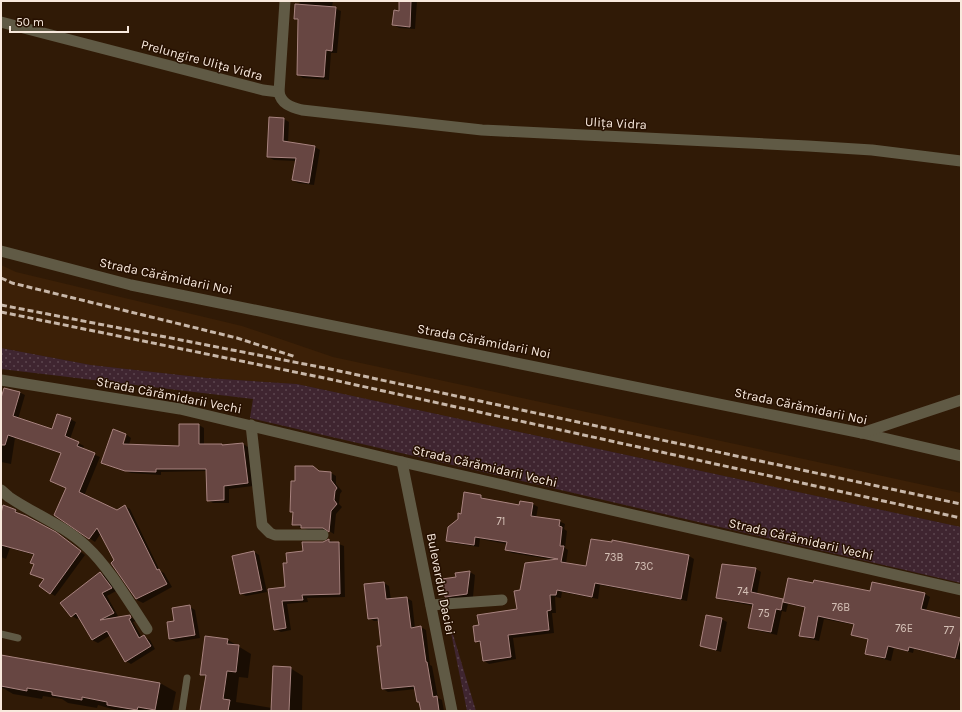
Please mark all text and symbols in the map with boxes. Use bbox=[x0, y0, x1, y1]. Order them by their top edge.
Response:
scale bar bbox=[10, 8, 128, 34]
text: 50 m bbox=[16, 15, 44, 29]
street label: Prelungire Ulița Vidra bbox=[139, 37, 265, 83]
street label: Ulița Vidra bbox=[585, 114, 647, 132]
street label: Strada Cărămidarii Noi bbox=[98, 255, 234, 297]
street label: Strada Cărămidarii Noi bbox=[416, 321, 552, 361]
street label: Strada Cărămidarii Vechi bbox=[95, 374, 243, 416]
street label: Strada Cărămidarii Noi bbox=[733, 385, 869, 427]
street label: Strada Cărămidarii Vechi bbox=[411, 442, 559, 490]
house number: 71 bbox=[497, 515, 505, 528]
street label: Strada Cărămidarii Vechi bbox=[727, 515, 875, 563]
street label: Bulevardul Daciei bbox=[424, 532, 458, 636]
house number: 73B bbox=[605, 551, 623, 564]
house number: 73C bbox=[635, 560, 653, 573]
house number: 74 bbox=[737, 585, 749, 598]
house number: 76B bbox=[832, 601, 850, 614]
house number: 75 bbox=[758, 607, 770, 620]
house number: 76E bbox=[895, 622, 913, 635]
house number: 77 bbox=[944, 624, 954, 637]

